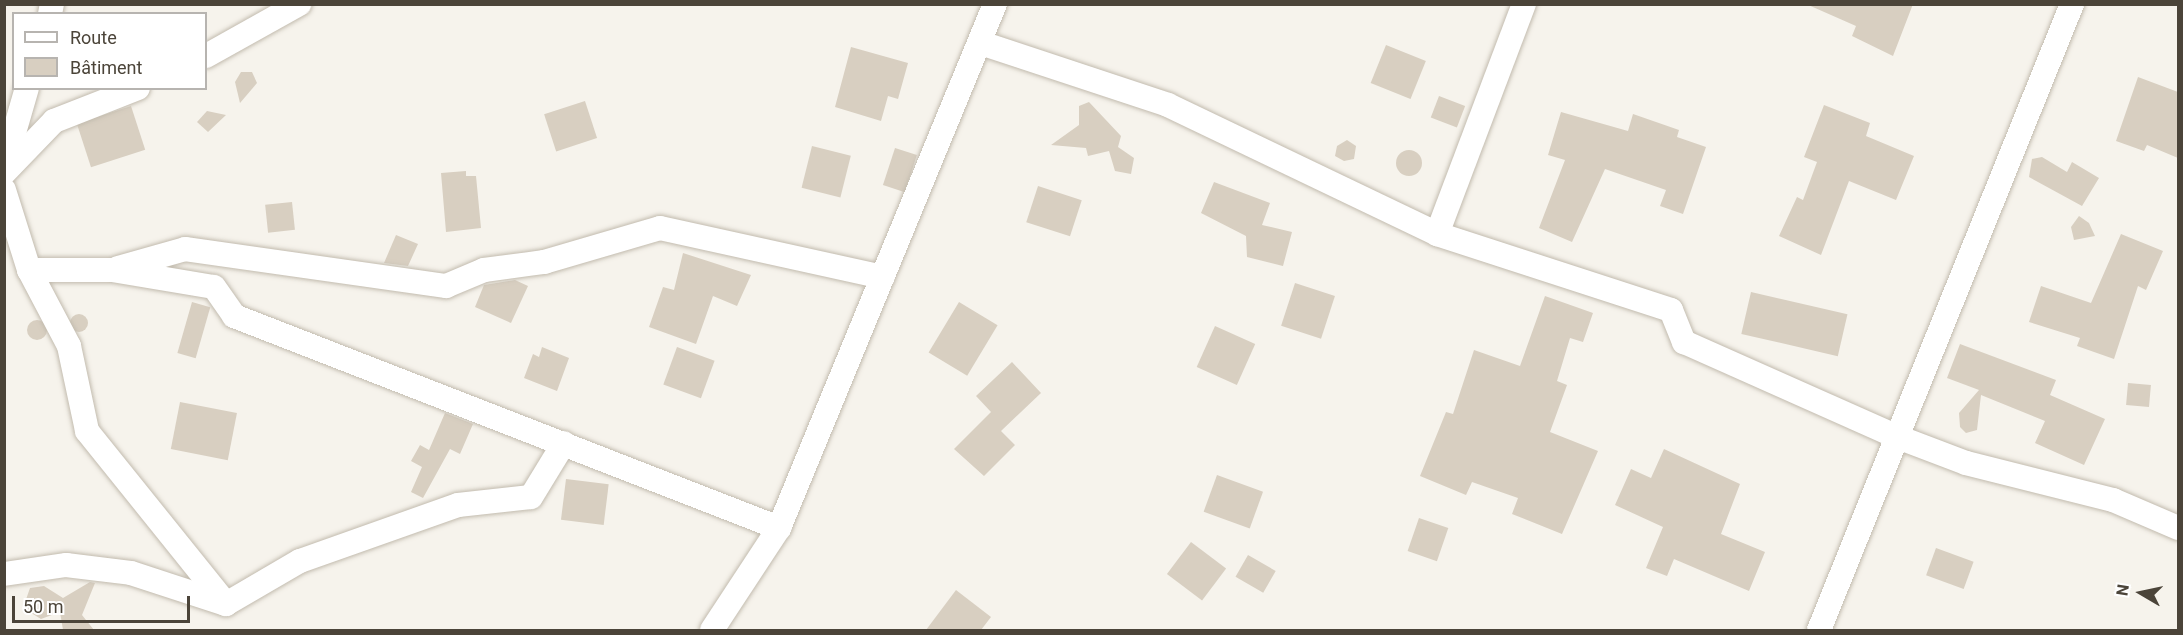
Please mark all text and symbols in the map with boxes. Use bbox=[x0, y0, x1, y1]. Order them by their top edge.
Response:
legend bbox=[12, 12, 207, 90]
text: Route bbox=[70, 27, 117, 48]
text: Bâtiment bbox=[70, 57, 142, 78]
north arrow bbox=[2111, 563, 2171, 623]
text: N bbox=[2112, 583, 2133, 597]
scale bar bbox=[15, 584, 194, 622]
text: 50 m bbox=[23, 596, 63, 617]

